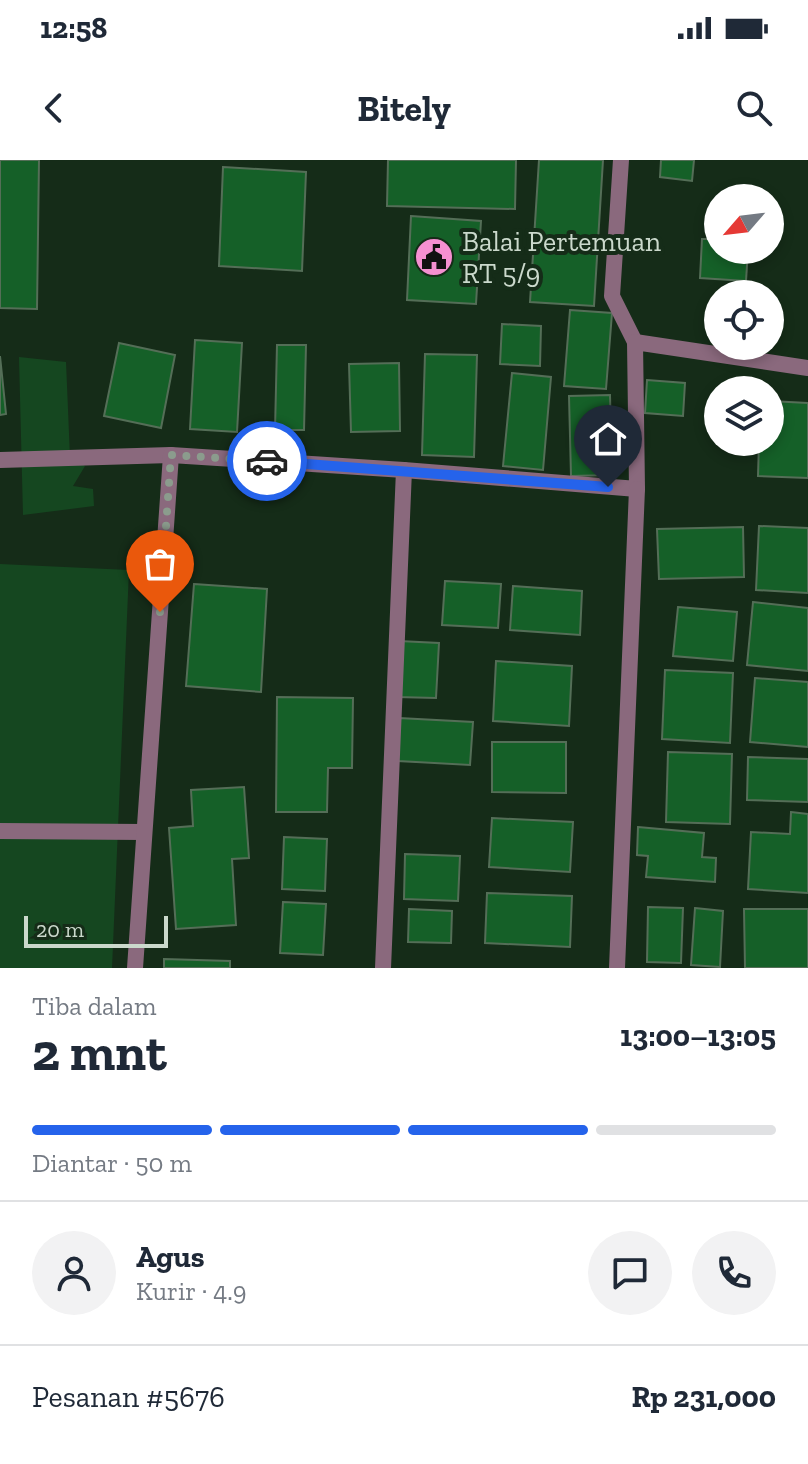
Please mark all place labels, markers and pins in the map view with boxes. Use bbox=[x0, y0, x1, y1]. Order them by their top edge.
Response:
place label: Balai Pertemuan RT 5/9 bbox=[462, 225, 661, 290]
public building icon: Balai Pertemuan RT 5/9 bbox=[413, 236, 455, 278]
pin bbox=[574, 405, 642, 487]
pin bbox=[126, 530, 194, 612]

